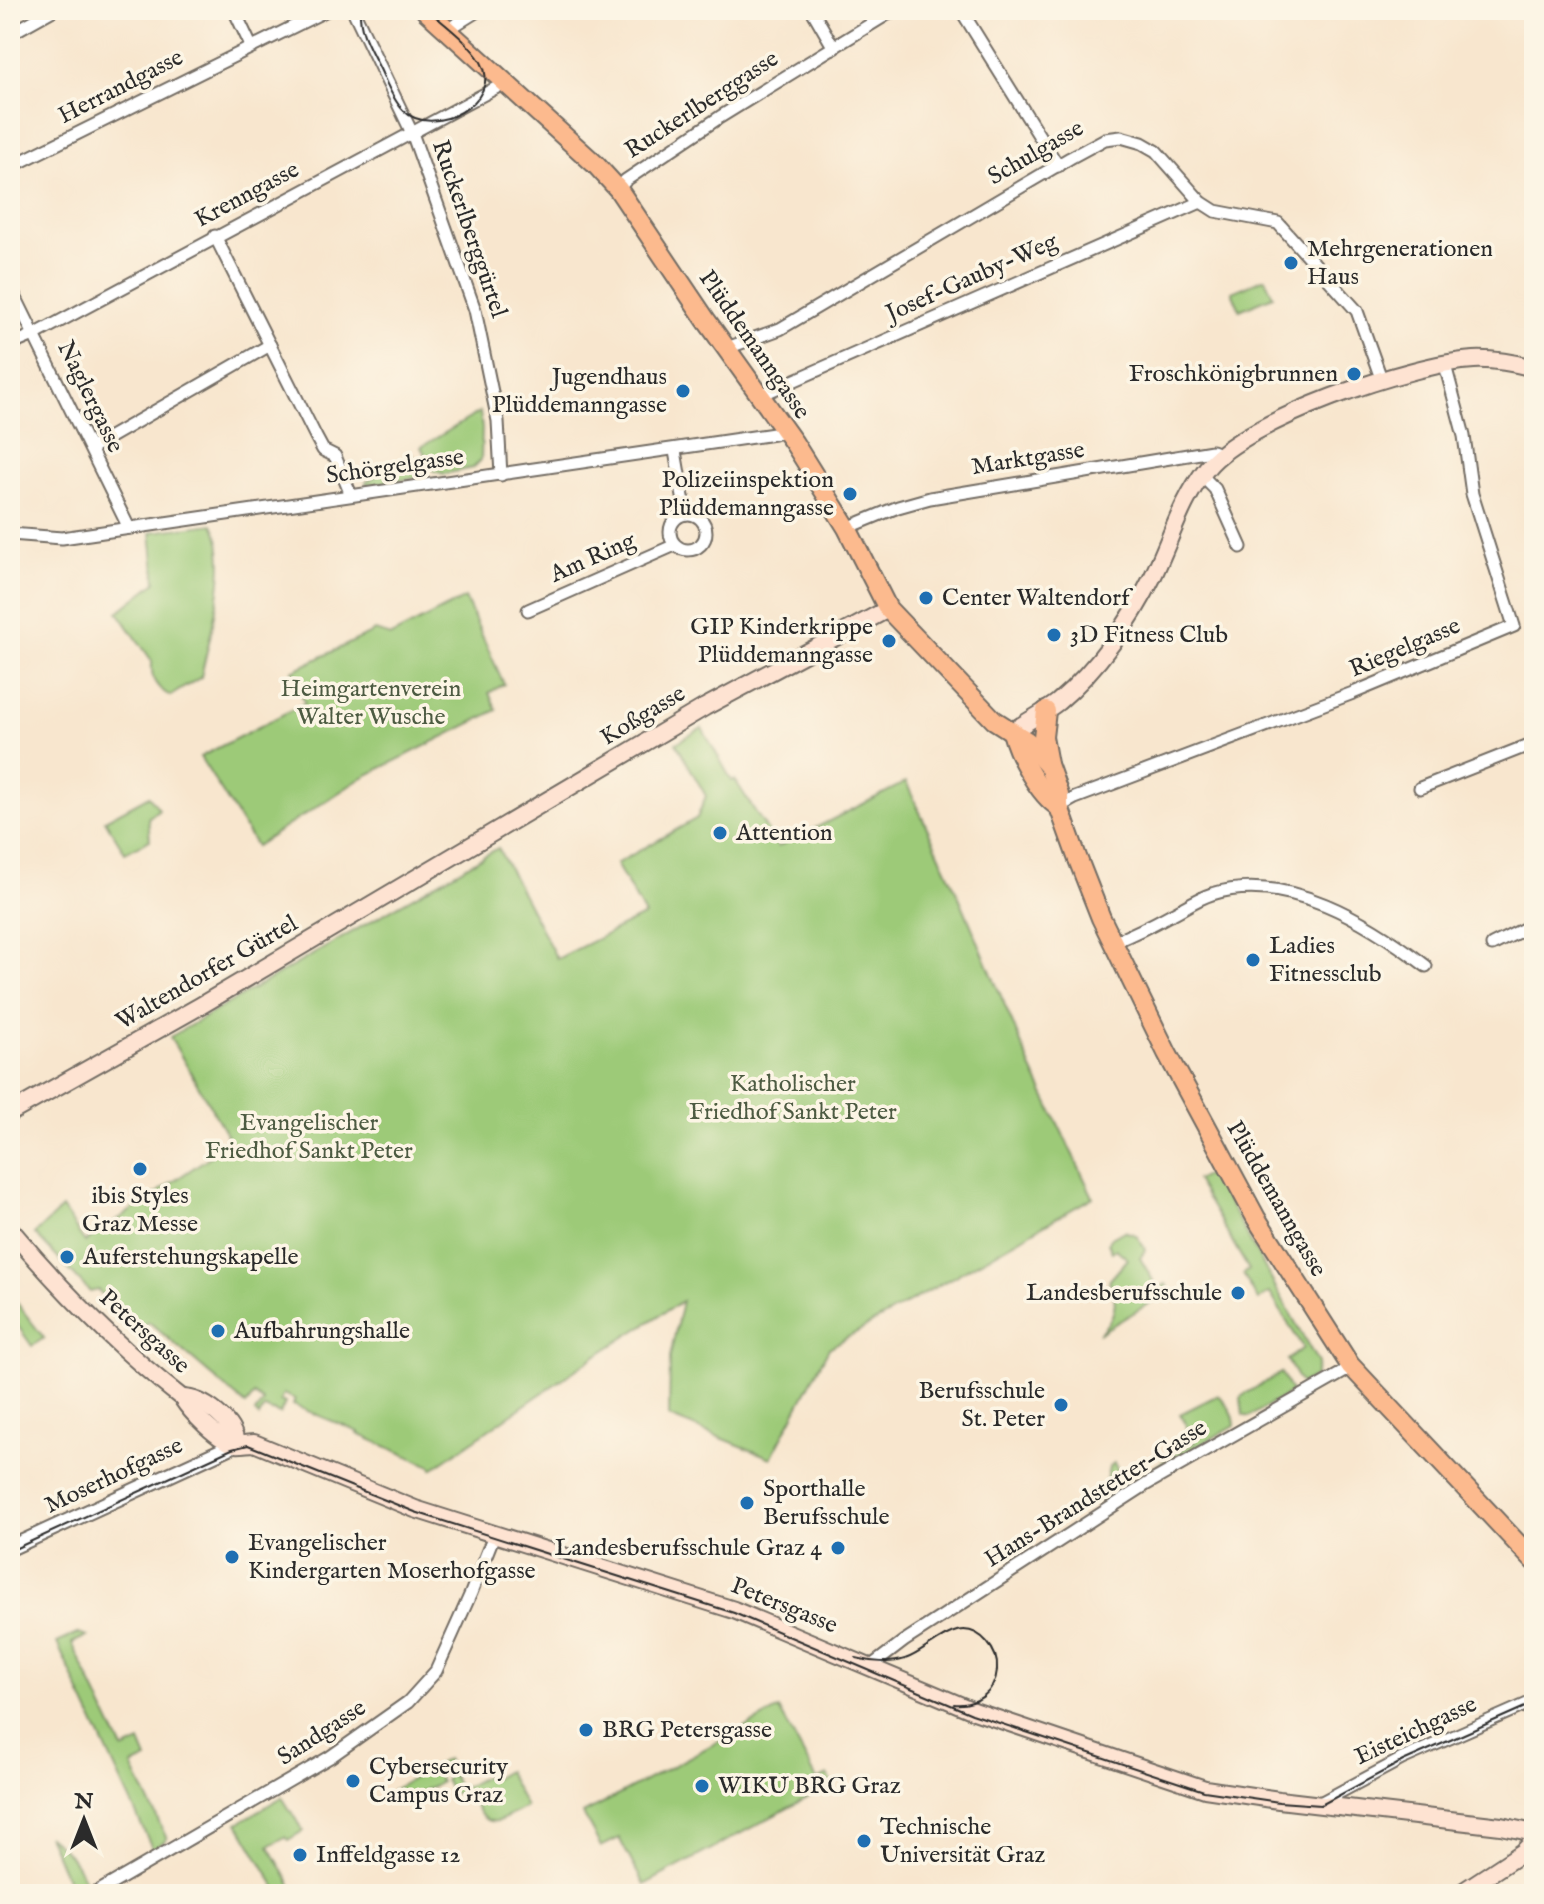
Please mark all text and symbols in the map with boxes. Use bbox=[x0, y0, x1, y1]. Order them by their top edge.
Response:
street label: Herrandgasse bbox=[53, 42, 189, 132]
street label: Ruckerlberggasse bbox=[619, 44, 785, 166]
street label: Schulgasse bbox=[983, 113, 1089, 193]
street label: Ruckerlberggürtel bbox=[424, 136, 514, 322]
street label: Krenngasse bbox=[189, 155, 305, 235]
street label: Josef-Gauby-Weg bbox=[879, 226, 1063, 331]
place label: Mehrgenerationen Haus bbox=[1307, 234, 1493, 293]
marker: Mehrgenerationen Haus bbox=[1282, 254, 1300, 272]
street label: Plüddemanngasse bbox=[691, 264, 817, 426]
street label: Naglergasse bbox=[50, 336, 130, 458]
place label: Froschkönigbrunnen bbox=[1129, 359, 1338, 390]
place label: Jugendhaus Plüddemanngasse bbox=[492, 362, 667, 421]
marker: Froschkönigbrunnen bbox=[1345, 365, 1363, 383]
marker: Jugendhaus Plüddemanngasse bbox=[674, 382, 692, 400]
street label: Marktgasse bbox=[969, 435, 1087, 483]
street label: Schörgelgasse bbox=[324, 442, 466, 492]
place label: Polizeiinspektion Plüddemanngasse bbox=[659, 465, 834, 524]
marker: Polizeiinspektion Plüddemanngasse bbox=[841, 485, 859, 503]
street label: Am Ring bbox=[545, 525, 641, 591]
place label: Center Waltendorf bbox=[942, 583, 1134, 614]
marker: Center Waltendorf bbox=[917, 589, 935, 607]
street label: Riegelgasse bbox=[1345, 611, 1465, 685]
place label: GIP Kinderkrippe Plüddemanngasse bbox=[690, 612, 873, 671]
place label: 3D Fitness Club bbox=[1070, 620, 1228, 651]
marker: 3D Fitness Club bbox=[1045, 626, 1063, 644]
marker: GIP Kinderkrippe Plüddemanngasse bbox=[880, 632, 898, 650]
park label: Heimgartenverein Walter Wusche bbox=[281, 674, 462, 733]
street label: Koßgasse bbox=[595, 679, 691, 753]
place label: Attention bbox=[735, 818, 833, 849]
marker: Attention bbox=[711, 824, 729, 842]
street label: Waltendorfer Gürtel bbox=[111, 908, 304, 1038]
place label: Ladies Fitnessclub bbox=[1269, 931, 1382, 990]
marker: Ladies Fitnessclub bbox=[1244, 951, 1262, 969]
park label: Katholischer Friedhof Sankt Peter bbox=[689, 1069, 897, 1128]
park label: Evangelischer Friedhof Sankt Peter bbox=[205, 1108, 413, 1167]
street label: Plüddemanngasse bbox=[1219, 1115, 1333, 1283]
marker: ibis Styles Graz Messe bbox=[131, 1160, 149, 1178]
place label: ibis Styles Graz Messe bbox=[82, 1181, 198, 1240]
place label: Auferstehungskapelle bbox=[82, 1242, 298, 1273]
marker: Auferstehungskapelle bbox=[58, 1248, 76, 1266]
place label: Landesberufsschule bbox=[1026, 1278, 1222, 1309]
street label: Petersgasse bbox=[92, 1283, 196, 1381]
marker: Landesberufsschule bbox=[1229, 1284, 1247, 1302]
place label: Aufbahrungshalle bbox=[233, 1316, 410, 1347]
marker: Aufbahrungshalle bbox=[209, 1322, 227, 1340]
place label: Berufsschule St. Peter bbox=[918, 1376, 1045, 1435]
marker: Berufsschule St. Peter bbox=[1052, 1396, 1070, 1414]
street label: Hans-Brandstetter-Gasse bbox=[979, 1413, 1213, 1575]
street label: Moserhofgasse bbox=[40, 1430, 188, 1522]
place label: Sporthalle Berufsschule bbox=[763, 1474, 890, 1533]
marker: Sporthalle Berufsschule bbox=[738, 1494, 756, 1512]
place label: Evangelischer Kindergarten Moserhofgasse bbox=[248, 1528, 536, 1587]
place label: Landesberufsschule Graz 4 bbox=[554, 1533, 822, 1564]
marker: Landesberufsschule Graz 4 bbox=[829, 1539, 847, 1557]
marker: Evangelischer Kindergarten Moserhofgasse bbox=[223, 1548, 241, 1566]
street label: Petersgasse bbox=[726, 1571, 842, 1641]
street label: Eisteichgasse bbox=[1350, 1689, 1482, 1773]
street label: Sandgasse bbox=[272, 1693, 372, 1773]
place label: BRG Petersgasse bbox=[602, 1715, 772, 1746]
marker: BRG Petersgasse bbox=[577, 1721, 595, 1739]
place label: Cybersecurity Campus Graz bbox=[369, 1752, 508, 1811]
place label: WIKU BRG Graz bbox=[718, 1771, 901, 1802]
marker: Cybersecurity Campus Graz bbox=[344, 1772, 362, 1790]
marker: WIKU BRG Graz bbox=[693, 1777, 711, 1795]
north arrow bbox=[44, 1780, 124, 1860]
text: N bbox=[73, 1788, 94, 1816]
place label: Technische Universität Graz bbox=[880, 1812, 1045, 1871]
marker: Technische Universität Graz bbox=[855, 1832, 873, 1850]
place label: Inffeldgasse 12 bbox=[316, 1840, 460, 1871]
marker: Inffeldgasse 12 bbox=[291, 1846, 309, 1864]

